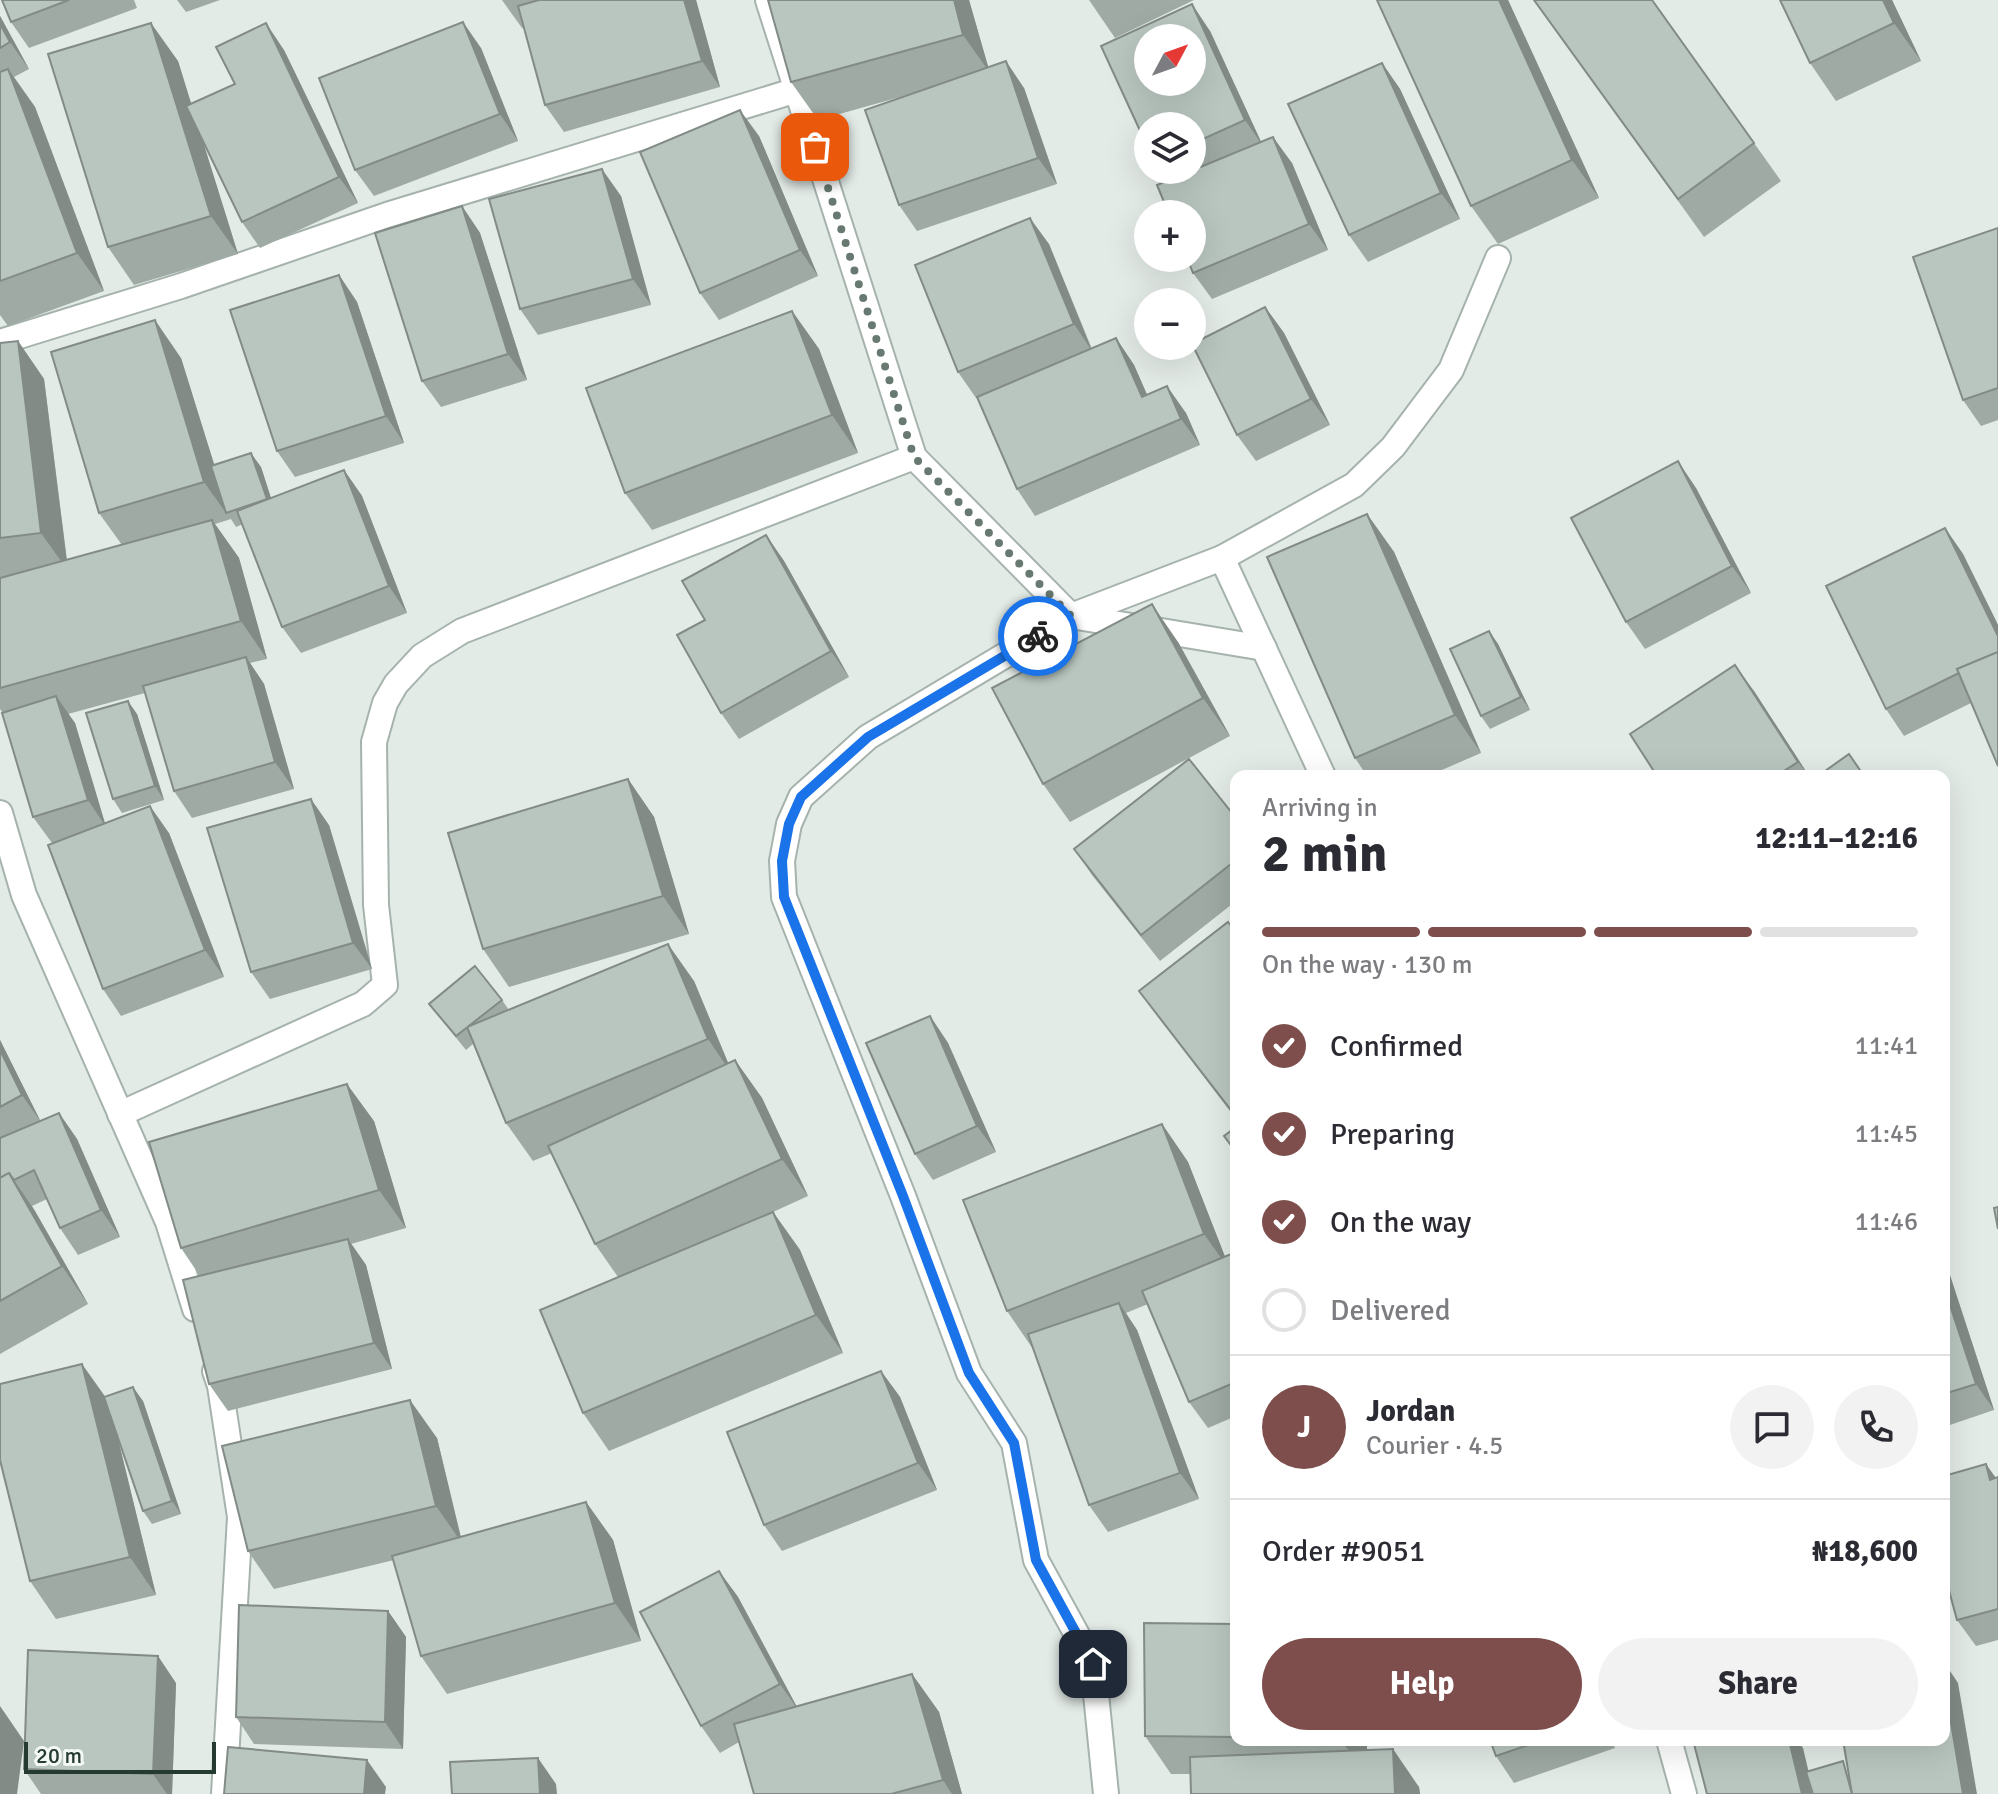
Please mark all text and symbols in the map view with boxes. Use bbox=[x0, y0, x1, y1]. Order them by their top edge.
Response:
north arrow bbox=[1134, 24, 1206, 96]
map controls bbox=[1134, 24, 1206, 360]
button: layers bbox=[1134, 112, 1206, 184]
pin bbox=[781, 113, 849, 181]
icon: bag bbox=[793, 125, 837, 169]
button: + bbox=[1134, 200, 1206, 272]
button: − bbox=[1134, 288, 1206, 360]
courier bbox=[998, 596, 1078, 676]
icon: bike bbox=[1016, 614, 1060, 658]
text: Arriving in bbox=[1262, 792, 1378, 824]
text: 12:11–12:16 bbox=[1755, 820, 1918, 857]
text: 2 min bbox=[1262, 822, 1388, 886]
text: On the way · 130 m bbox=[1262, 949, 1472, 981]
icon: check bbox=[1262, 1024, 1306, 1068]
text: Confirmed bbox=[1330, 1028, 1463, 1065]
text: 11:41 bbox=[1855, 1030, 1918, 1062]
icon: check bbox=[1262, 1112, 1306, 1156]
text: Preparing bbox=[1330, 1116, 1455, 1153]
text: 11:45 bbox=[1855, 1118, 1918, 1150]
icon: check bbox=[1262, 1200, 1306, 1244]
text: On the way bbox=[1330, 1204, 1471, 1241]
text: 11:46 bbox=[1855, 1206, 1918, 1238]
text: Delivered bbox=[1330, 1292, 1451, 1329]
button: chat bbox=[1730, 1385, 1814, 1469]
button: phone bbox=[1834, 1385, 1918, 1469]
text: Jordan bbox=[1366, 1393, 1455, 1430]
text: J bbox=[1297, 1409, 1311, 1446]
text: Courier · 4.5 bbox=[1366, 1430, 1503, 1462]
text: Order #9051 bbox=[1262, 1533, 1425, 1570]
text: ₦18,600 bbox=[1812, 1533, 1918, 1570]
pin bbox=[1059, 1630, 1127, 1698]
button: Help bbox=[1262, 1638, 1582, 1730]
button: Share bbox=[1598, 1638, 1918, 1730]
icon: home bbox=[1071, 1642, 1115, 1686]
scale bar bbox=[24, 1738, 216, 1774]
text: 20 m bbox=[36, 1742, 82, 1769]

